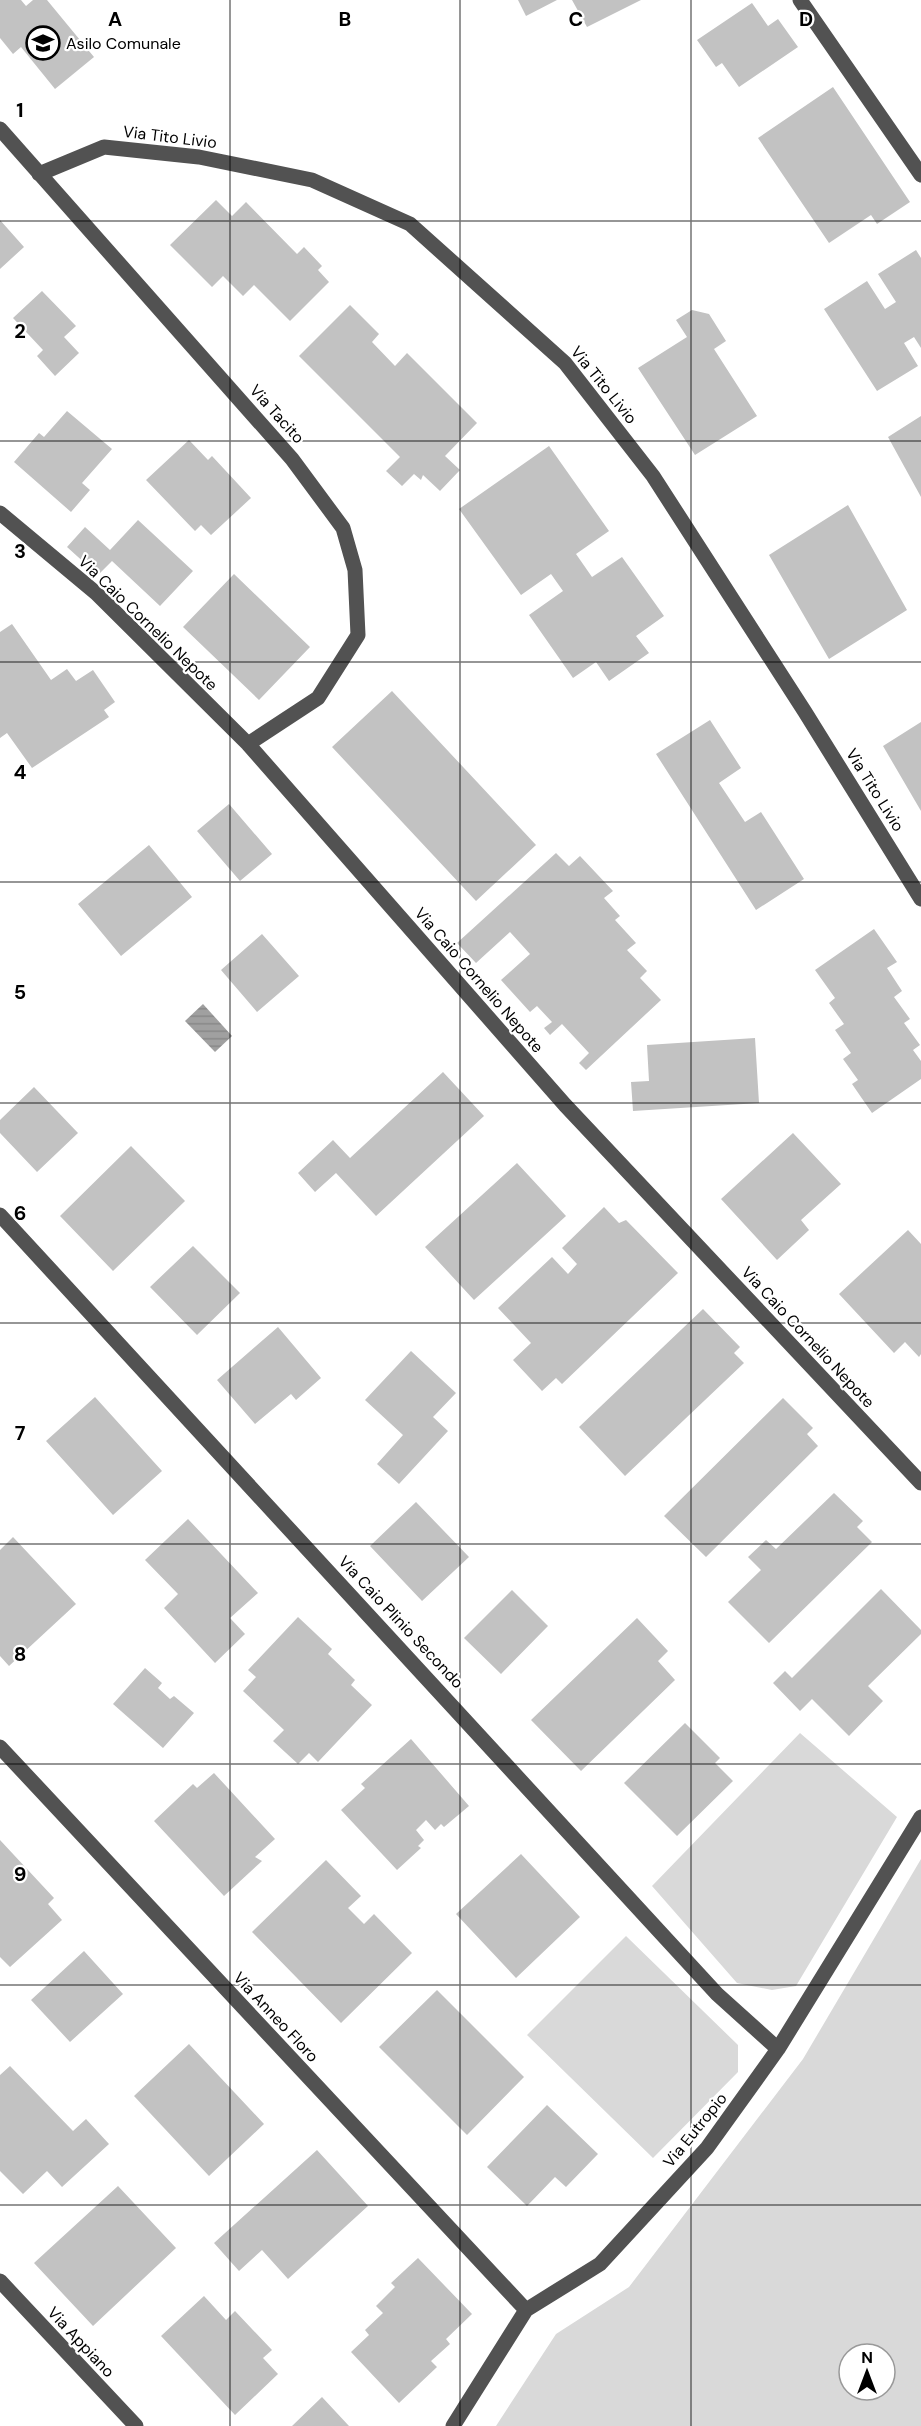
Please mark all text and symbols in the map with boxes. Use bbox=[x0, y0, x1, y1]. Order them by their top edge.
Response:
text: A bbox=[108, 6, 122, 32]
text: B bbox=[339, 6, 351, 32]
text: C bbox=[569, 6, 583, 32]
text: D bbox=[799, 6, 813, 32]
school or university icon: Asilo Comunale bbox=[25, 25, 61, 61]
place label: Asilo Comunale bbox=[66, 33, 181, 54]
text: 1 bbox=[16, 97, 24, 123]
street label: Via Tito Livio bbox=[122, 121, 218, 153]
text: 2 bbox=[14, 318, 26, 344]
street label: Via Tito Livio bbox=[566, 342, 642, 428]
street label: Via Tacito bbox=[245, 380, 309, 448]
text: 3 bbox=[14, 538, 26, 564]
street label: Via Caio Cornelio Nepote bbox=[74, 551, 222, 695]
street label: Via Tito Livio bbox=[841, 745, 909, 835]
text: 4 bbox=[14, 759, 27, 785]
street label: Via Caio Cornelio Nepote bbox=[410, 903, 548, 1057]
text: 5 bbox=[14, 979, 26, 1005]
text: 6 bbox=[14, 1200, 26, 1226]
street label: Via Caio Cornelio Nepote bbox=[737, 1262, 879, 1412]
text: 7 bbox=[15, 1420, 26, 1446]
street label: Via Caio Plinio Secondo bbox=[334, 1551, 468, 1693]
text: 8 bbox=[14, 1641, 26, 1667]
text: 9 bbox=[14, 1861, 26, 1887]
street label: Via Anneo Floro bbox=[229, 1967, 323, 2067]
street label: Via Eutropio bbox=[658, 2088, 732, 2172]
street label: Via Appiano bbox=[43, 2302, 119, 2382]
north arrow bbox=[837, 2342, 897, 2402]
text: N bbox=[861, 2347, 873, 2368]

